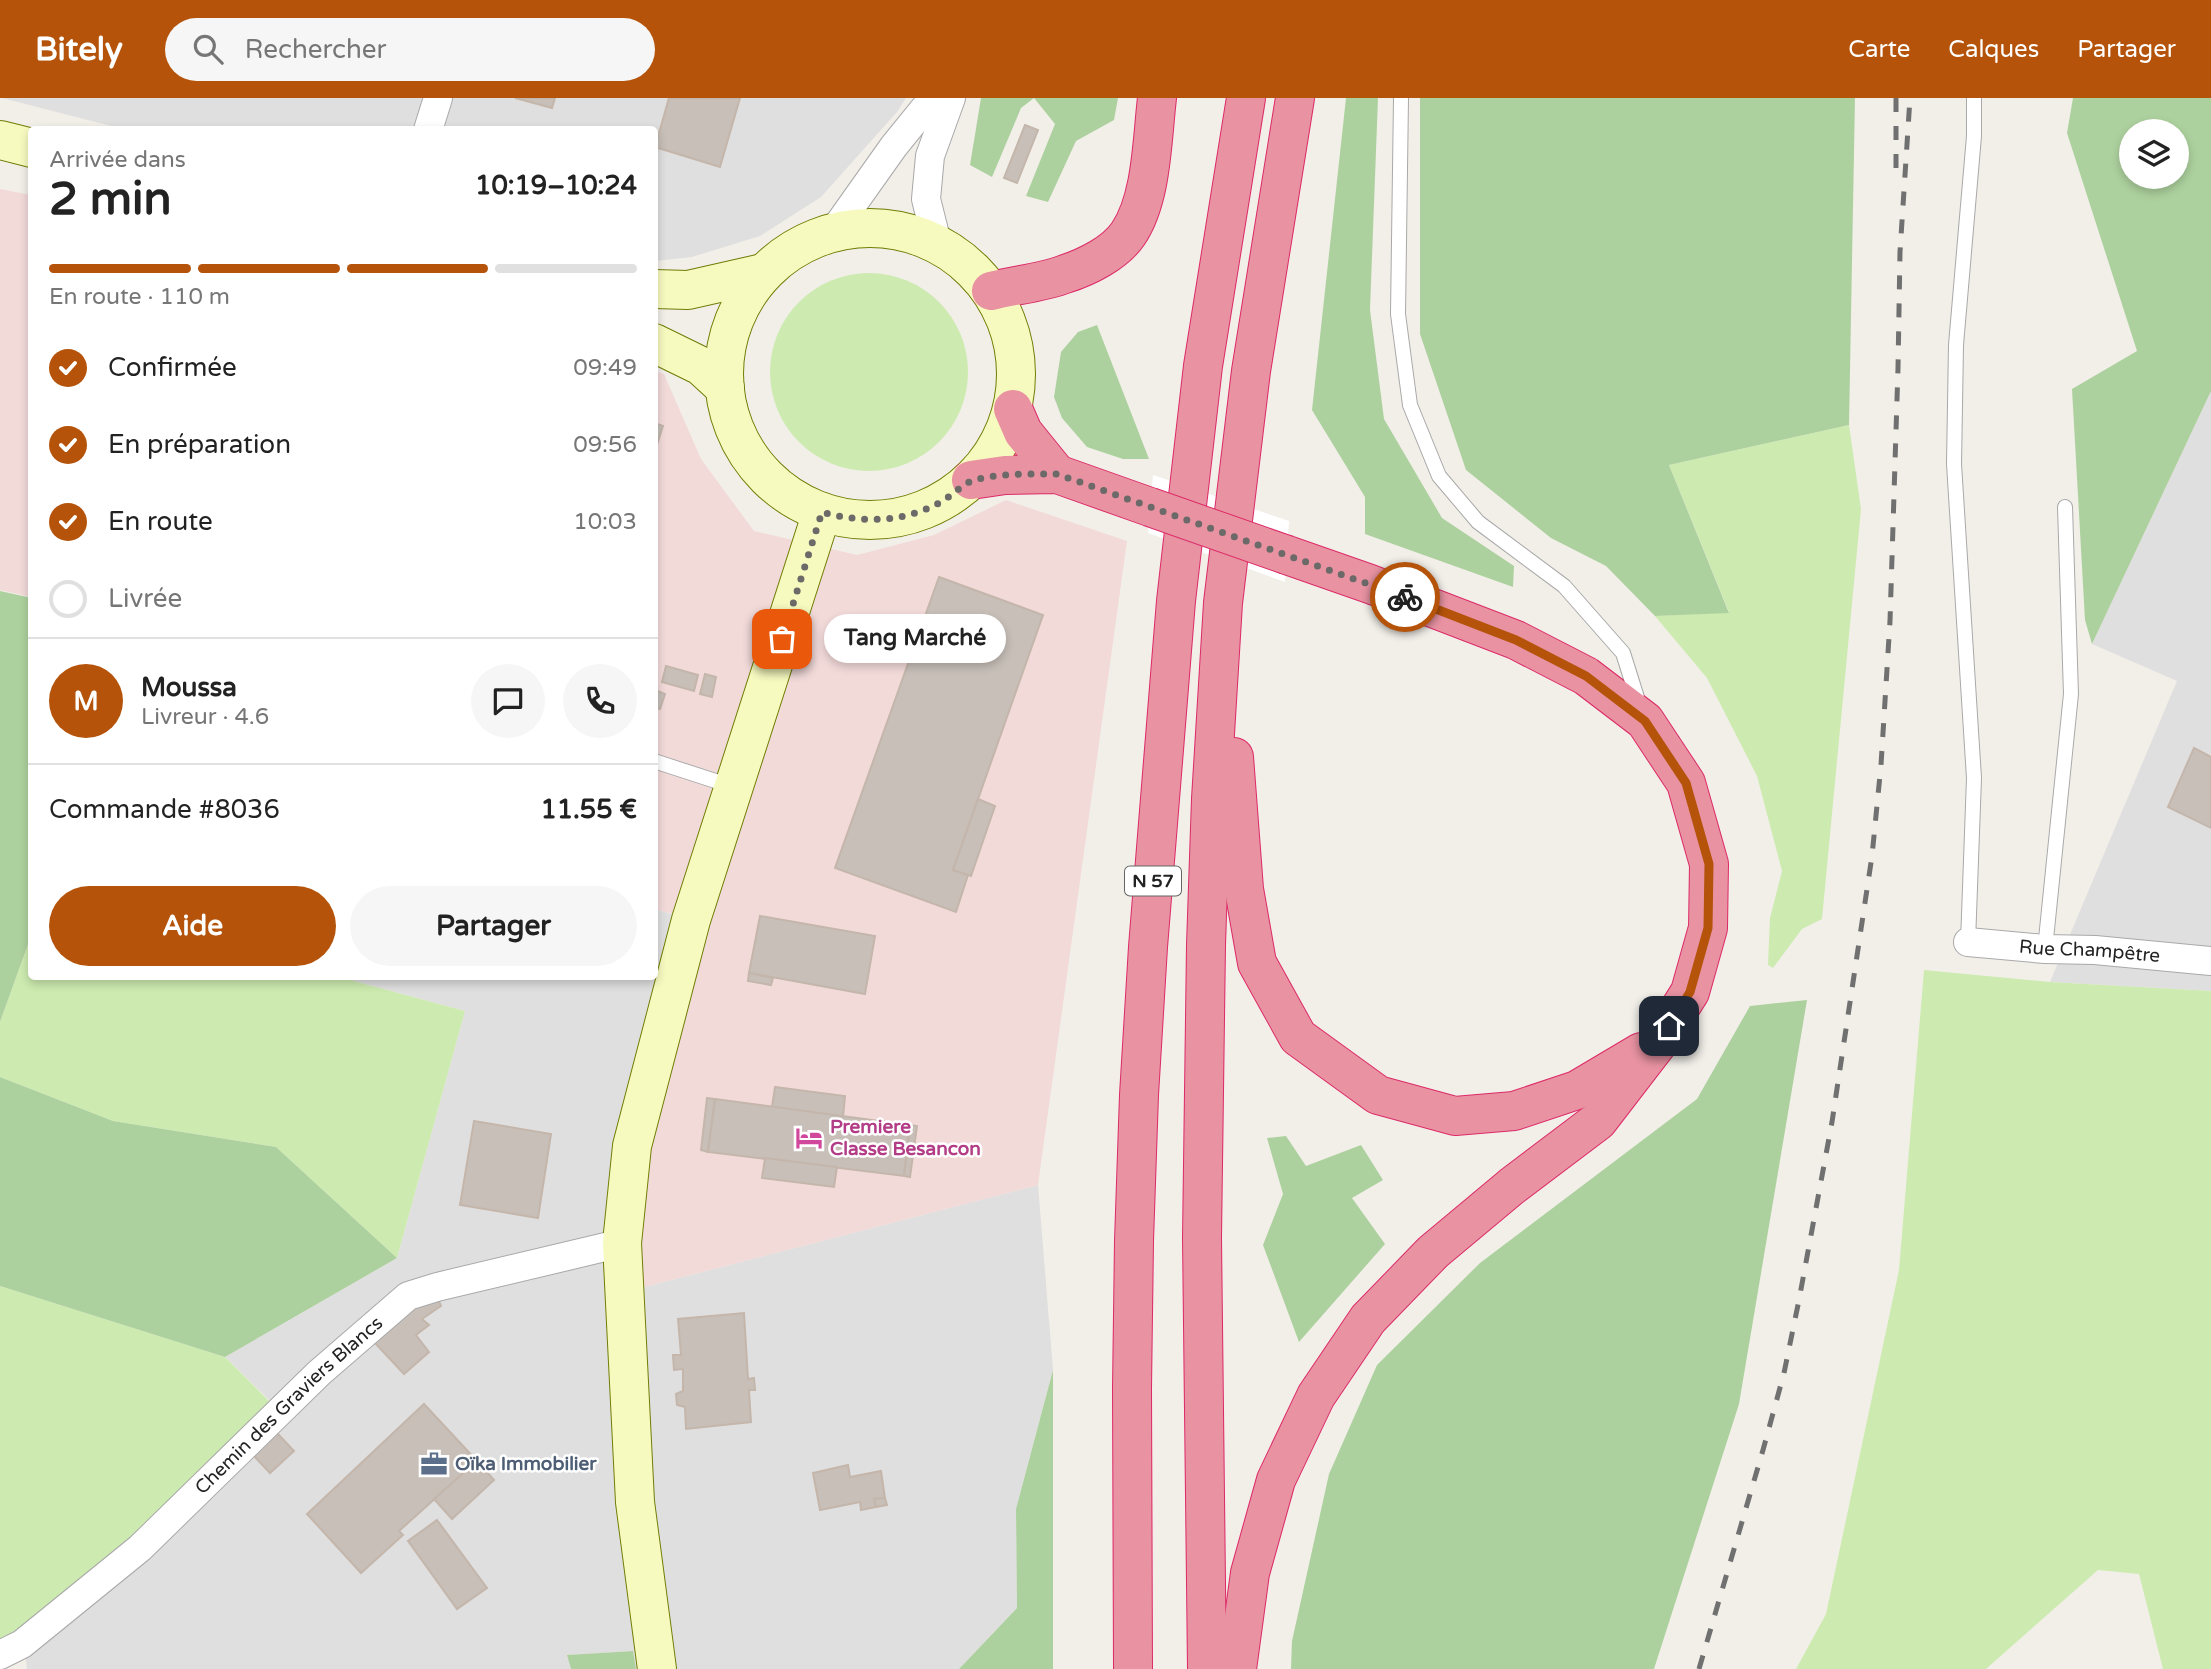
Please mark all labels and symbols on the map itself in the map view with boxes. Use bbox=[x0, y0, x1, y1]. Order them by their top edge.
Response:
courier bbox=[1370, 562, 1440, 632]
pin bbox=[752, 609, 812, 669]
callout: Tang Marché bbox=[824, 614, 1006, 664]
road number: N 57 bbox=[1125, 866, 1181, 896]
street label: Rue Champêtre bbox=[2018, 936, 2161, 967]
pin bbox=[1639, 996, 1699, 1056]
place label: Premiere Classe Besancon bbox=[830, 1116, 981, 1160]
hotel icon: Premiere Classe Besancon bbox=[794, 1123, 824, 1153]
street label: Chemin des Graviers Blancs bbox=[191, 1312, 387, 1499]
office icon: Oïka Immobilier bbox=[419, 1449, 449, 1479]
place label: Oïka Immobilier bbox=[455, 1453, 597, 1475]

